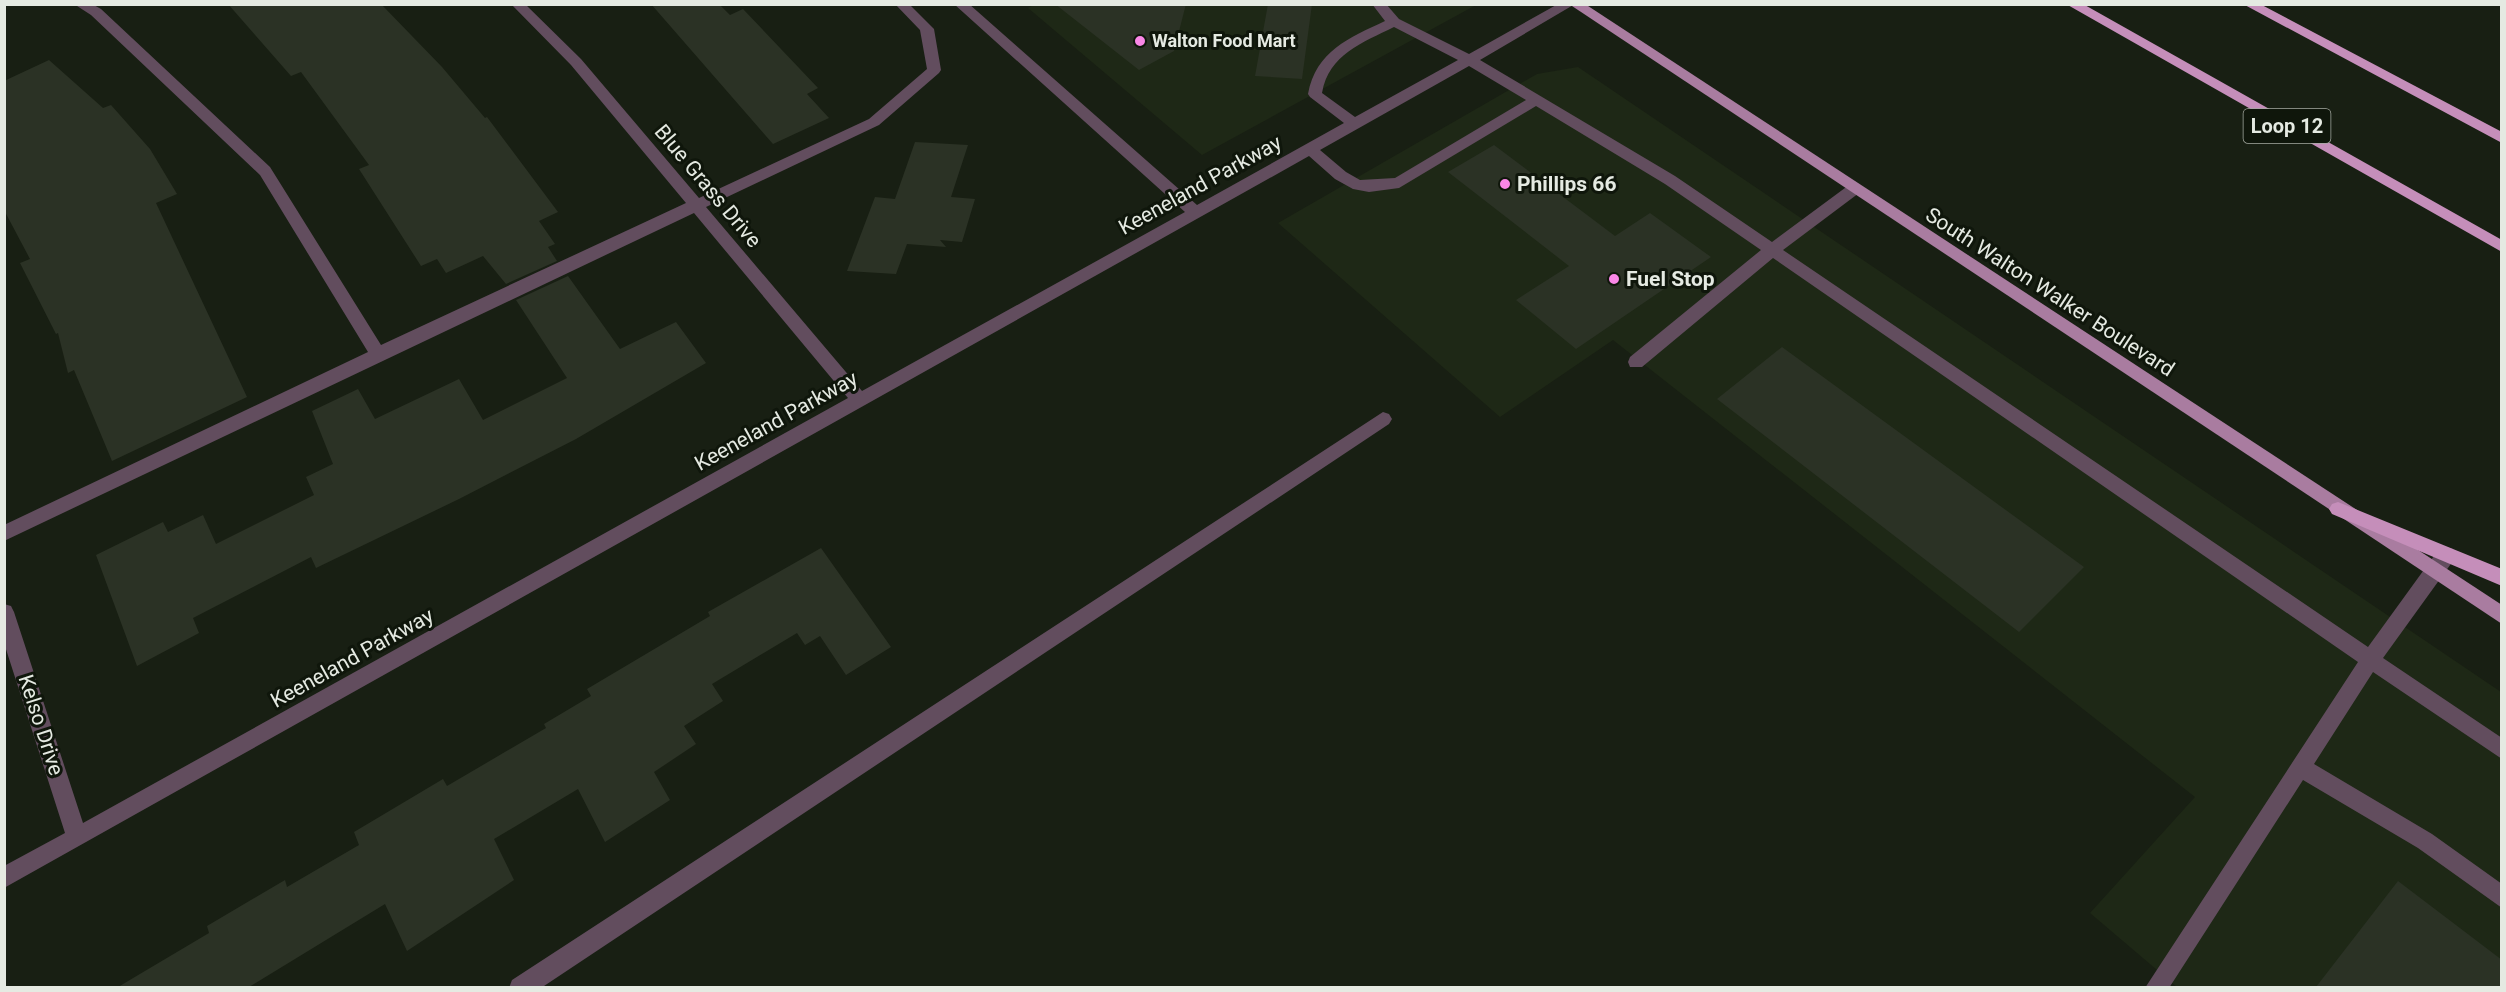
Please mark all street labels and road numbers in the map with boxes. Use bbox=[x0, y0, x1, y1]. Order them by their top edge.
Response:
road number: Loop 12 bbox=[2244, 109, 2330, 143]
street label: Blue Grass Drive bbox=[650, 120, 766, 252]
street label: Keeneland Parkway bbox=[1114, 130, 1286, 240]
street label: South Walton Walker Boulevard bbox=[1921, 203, 2179, 381]
street label: Keeneland Parkway bbox=[690, 366, 862, 476]
street label: Keeneland Parkway bbox=[266, 603, 438, 713]
street label: Kelso Drive bbox=[13, 672, 69, 778]

